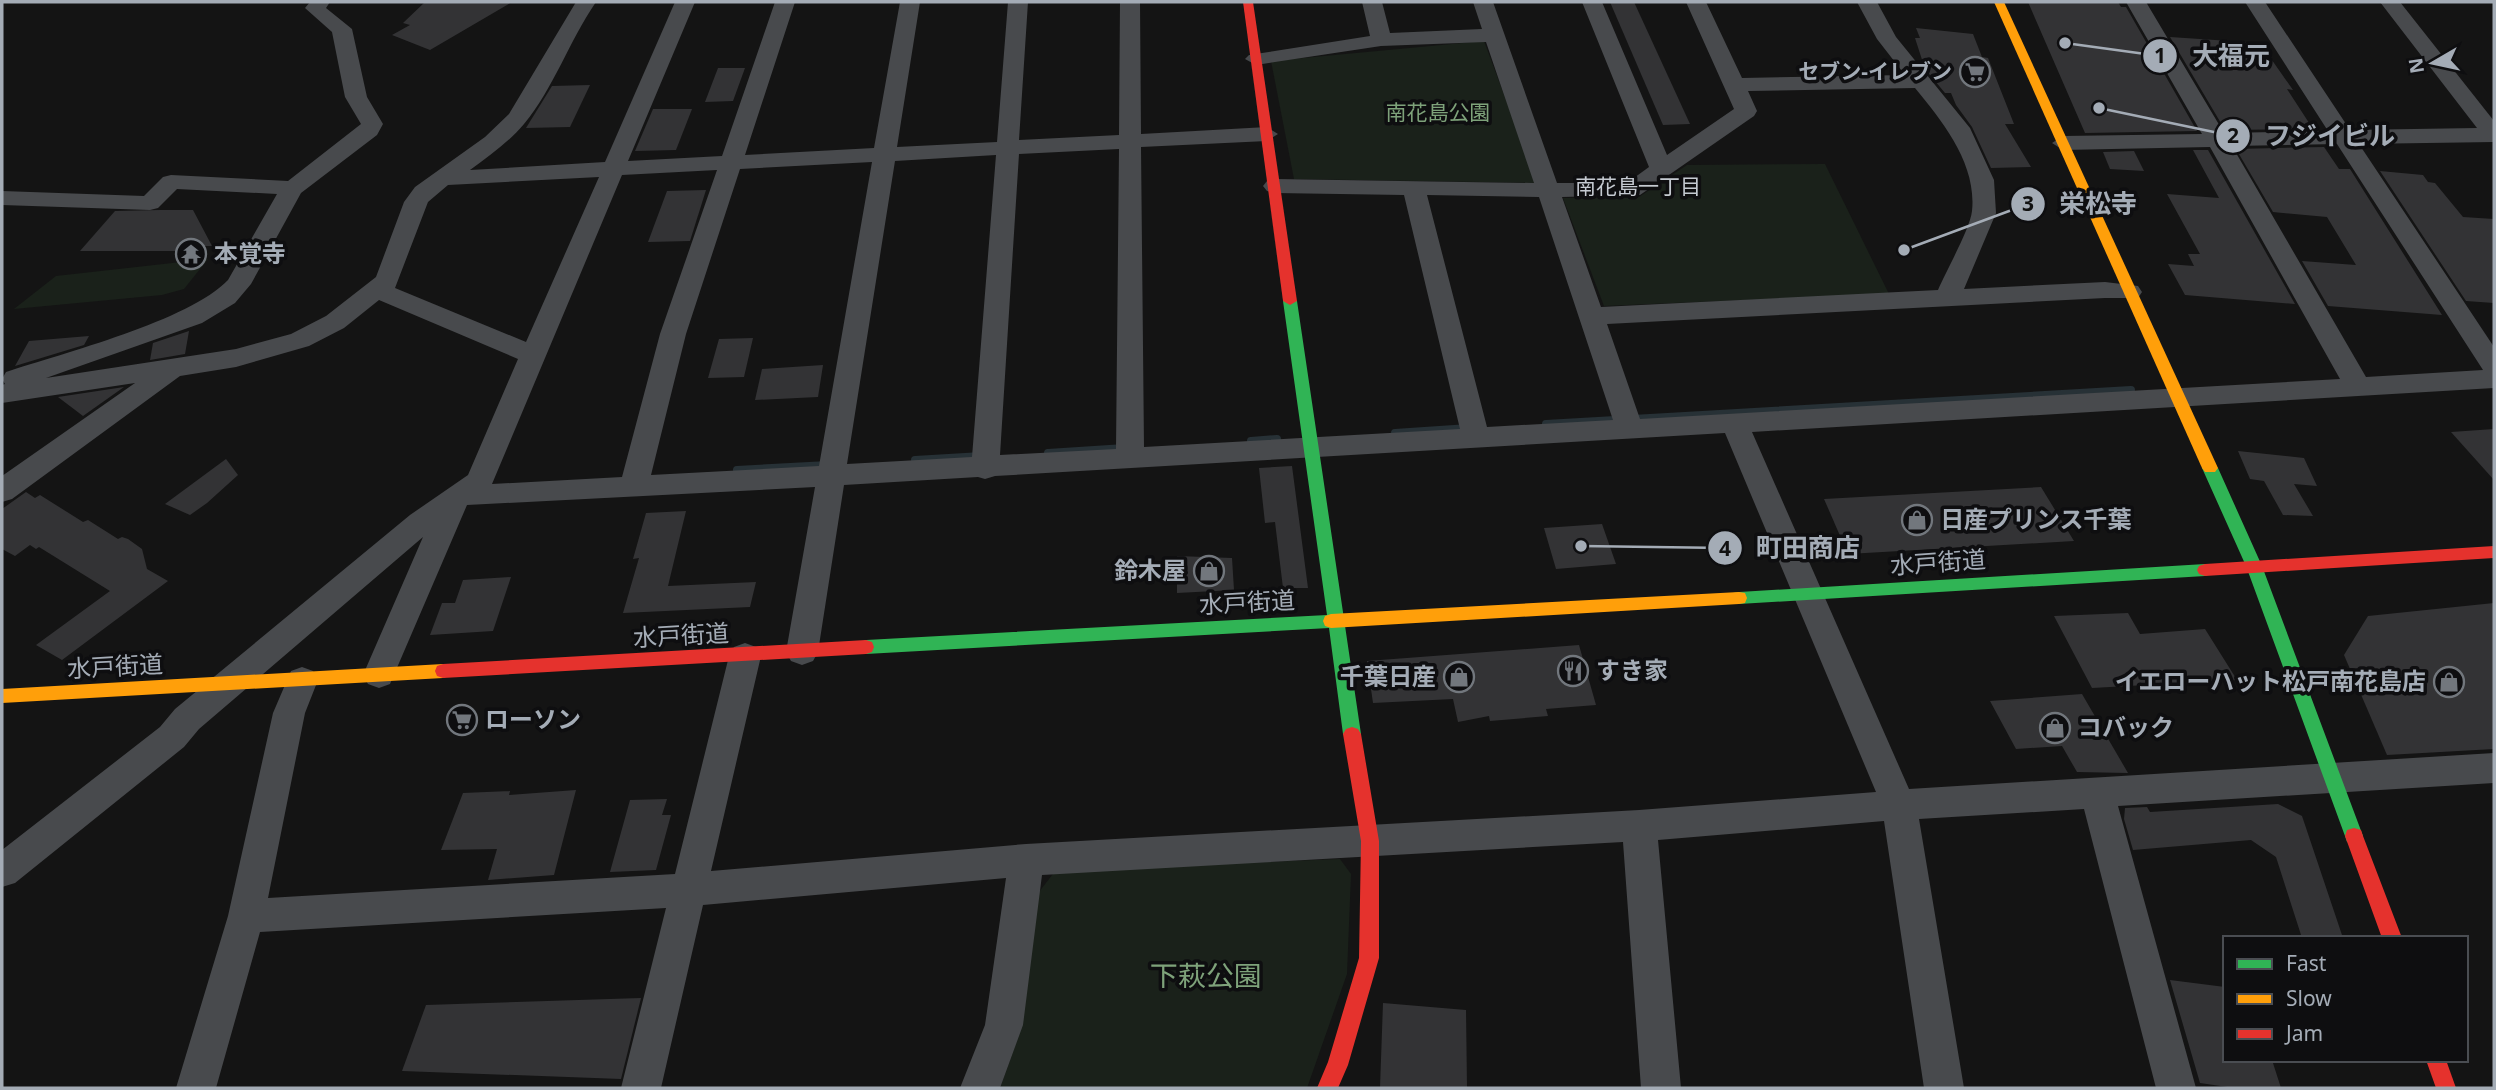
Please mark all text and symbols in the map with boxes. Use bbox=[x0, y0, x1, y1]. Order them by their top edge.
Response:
north arrow bbox=[2398, 28, 2468, 98]
callout: 大福元 bbox=[2143, 32, 2284, 79]
text: 大福元 bbox=[2192, 37, 2270, 73]
text: 1 bbox=[2154, 41, 2166, 69]
supermarket icon: セブン-イレブン bbox=[1958, 55, 1992, 89]
text: N bbox=[2402, 56, 2430, 75]
place label: セブン-イレブン bbox=[1798, 57, 1952, 85]
park label: 南花島公園 bbox=[1386, 98, 1491, 126]
callout: フジイビル bbox=[2216, 113, 2409, 160]
text: フジイビル bbox=[2265, 117, 2395, 153]
text: 2 bbox=[2227, 121, 2239, 149]
district label: 南花島一丁目 bbox=[1575, 172, 1701, 200]
callout: 栄松寺 bbox=[2010, 180, 2151, 227]
text: 栄松寺 bbox=[2059, 185, 2137, 221]
text: 3 bbox=[2022, 189, 2034, 217]
place label: 本覚寺 bbox=[214, 236, 286, 269]
temple icon: 本覚寺 bbox=[174, 237, 208, 271]
place label: 日産プリンス千葉 bbox=[1940, 502, 2132, 535]
shop icon: 日産プリンス千葉 bbox=[1900, 503, 1934, 537]
callout: 町田商店 bbox=[1707, 525, 1874, 572]
text: 町田商店 bbox=[1756, 529, 1860, 565]
text: 4 bbox=[1719, 534, 1731, 562]
street label: 水戸街道 bbox=[1889, 542, 1987, 581]
place label: 鈴木屋 bbox=[1114, 553, 1186, 586]
shop icon: 鈴木屋 bbox=[1192, 554, 1226, 588]
street label: 水戸街道 bbox=[1198, 583, 1296, 620]
street label: 水戸街道 bbox=[632, 616, 730, 653]
street label: 水戸街道 bbox=[66, 647, 164, 684]
place label: すき家 bbox=[1596, 653, 1668, 686]
restaurant icon: すき家 bbox=[1556, 654, 1590, 688]
place label: 千葉日産 bbox=[1340, 659, 1436, 692]
shop icon: 千葉日産 bbox=[1442, 660, 1476, 694]
place label: イエローハット松戸南花島店 bbox=[2115, 664, 2426, 697]
shop icon: イエローハット松戸南花島店 bbox=[2432, 665, 2466, 699]
place label: ローソン bbox=[485, 702, 581, 735]
supermarket icon: ローソン bbox=[445, 703, 479, 737]
place label: コバック bbox=[2078, 710, 2174, 743]
shop icon: コバック bbox=[2038, 711, 2072, 745]
legend bbox=[2223, 936, 2468, 1062]
text: Fast bbox=[2286, 949, 2327, 977]
park label: 下萩公園 bbox=[1150, 956, 1262, 994]
text: Slow bbox=[2286, 984, 2332, 1012]
text: Jam bbox=[2284, 1019, 2323, 1047]

